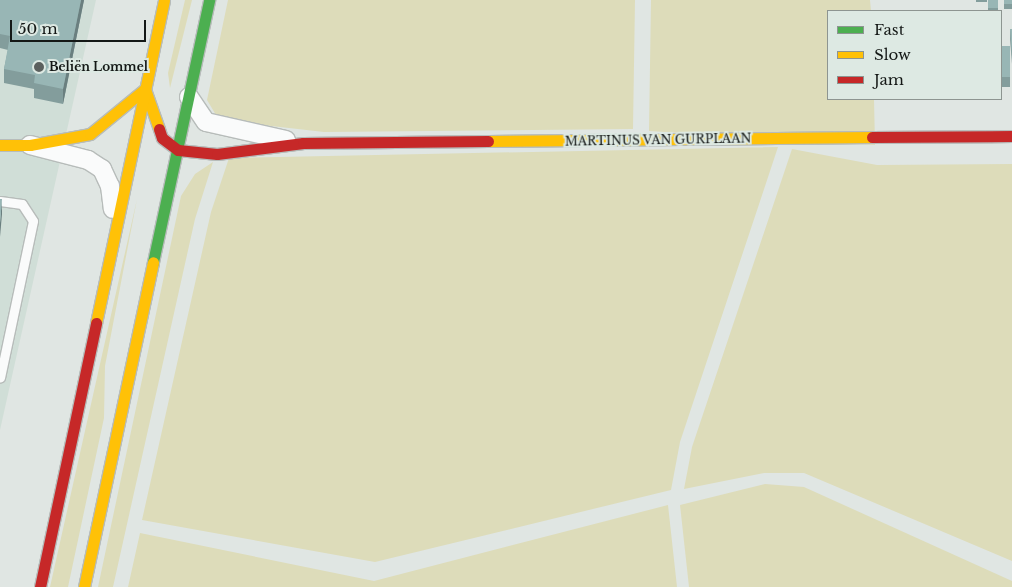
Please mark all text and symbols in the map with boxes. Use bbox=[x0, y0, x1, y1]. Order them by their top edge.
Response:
scale bar bbox=[12, 10, 149, 42]
legend bbox=[827, 10, 1002, 100]
text: 50 m bbox=[18, 19, 58, 38]
text: Fast bbox=[874, 20, 904, 39]
text: Slow bbox=[874, 45, 911, 64]
place label: Beliën Lommel bbox=[49, 60, 148, 74]
marker: Beliën Lommel bbox=[33, 61, 45, 73]
text: Jam bbox=[874, 70, 904, 89]
street label: MARTINUS VAN GURPLAAN bbox=[564, 131, 752, 149]

